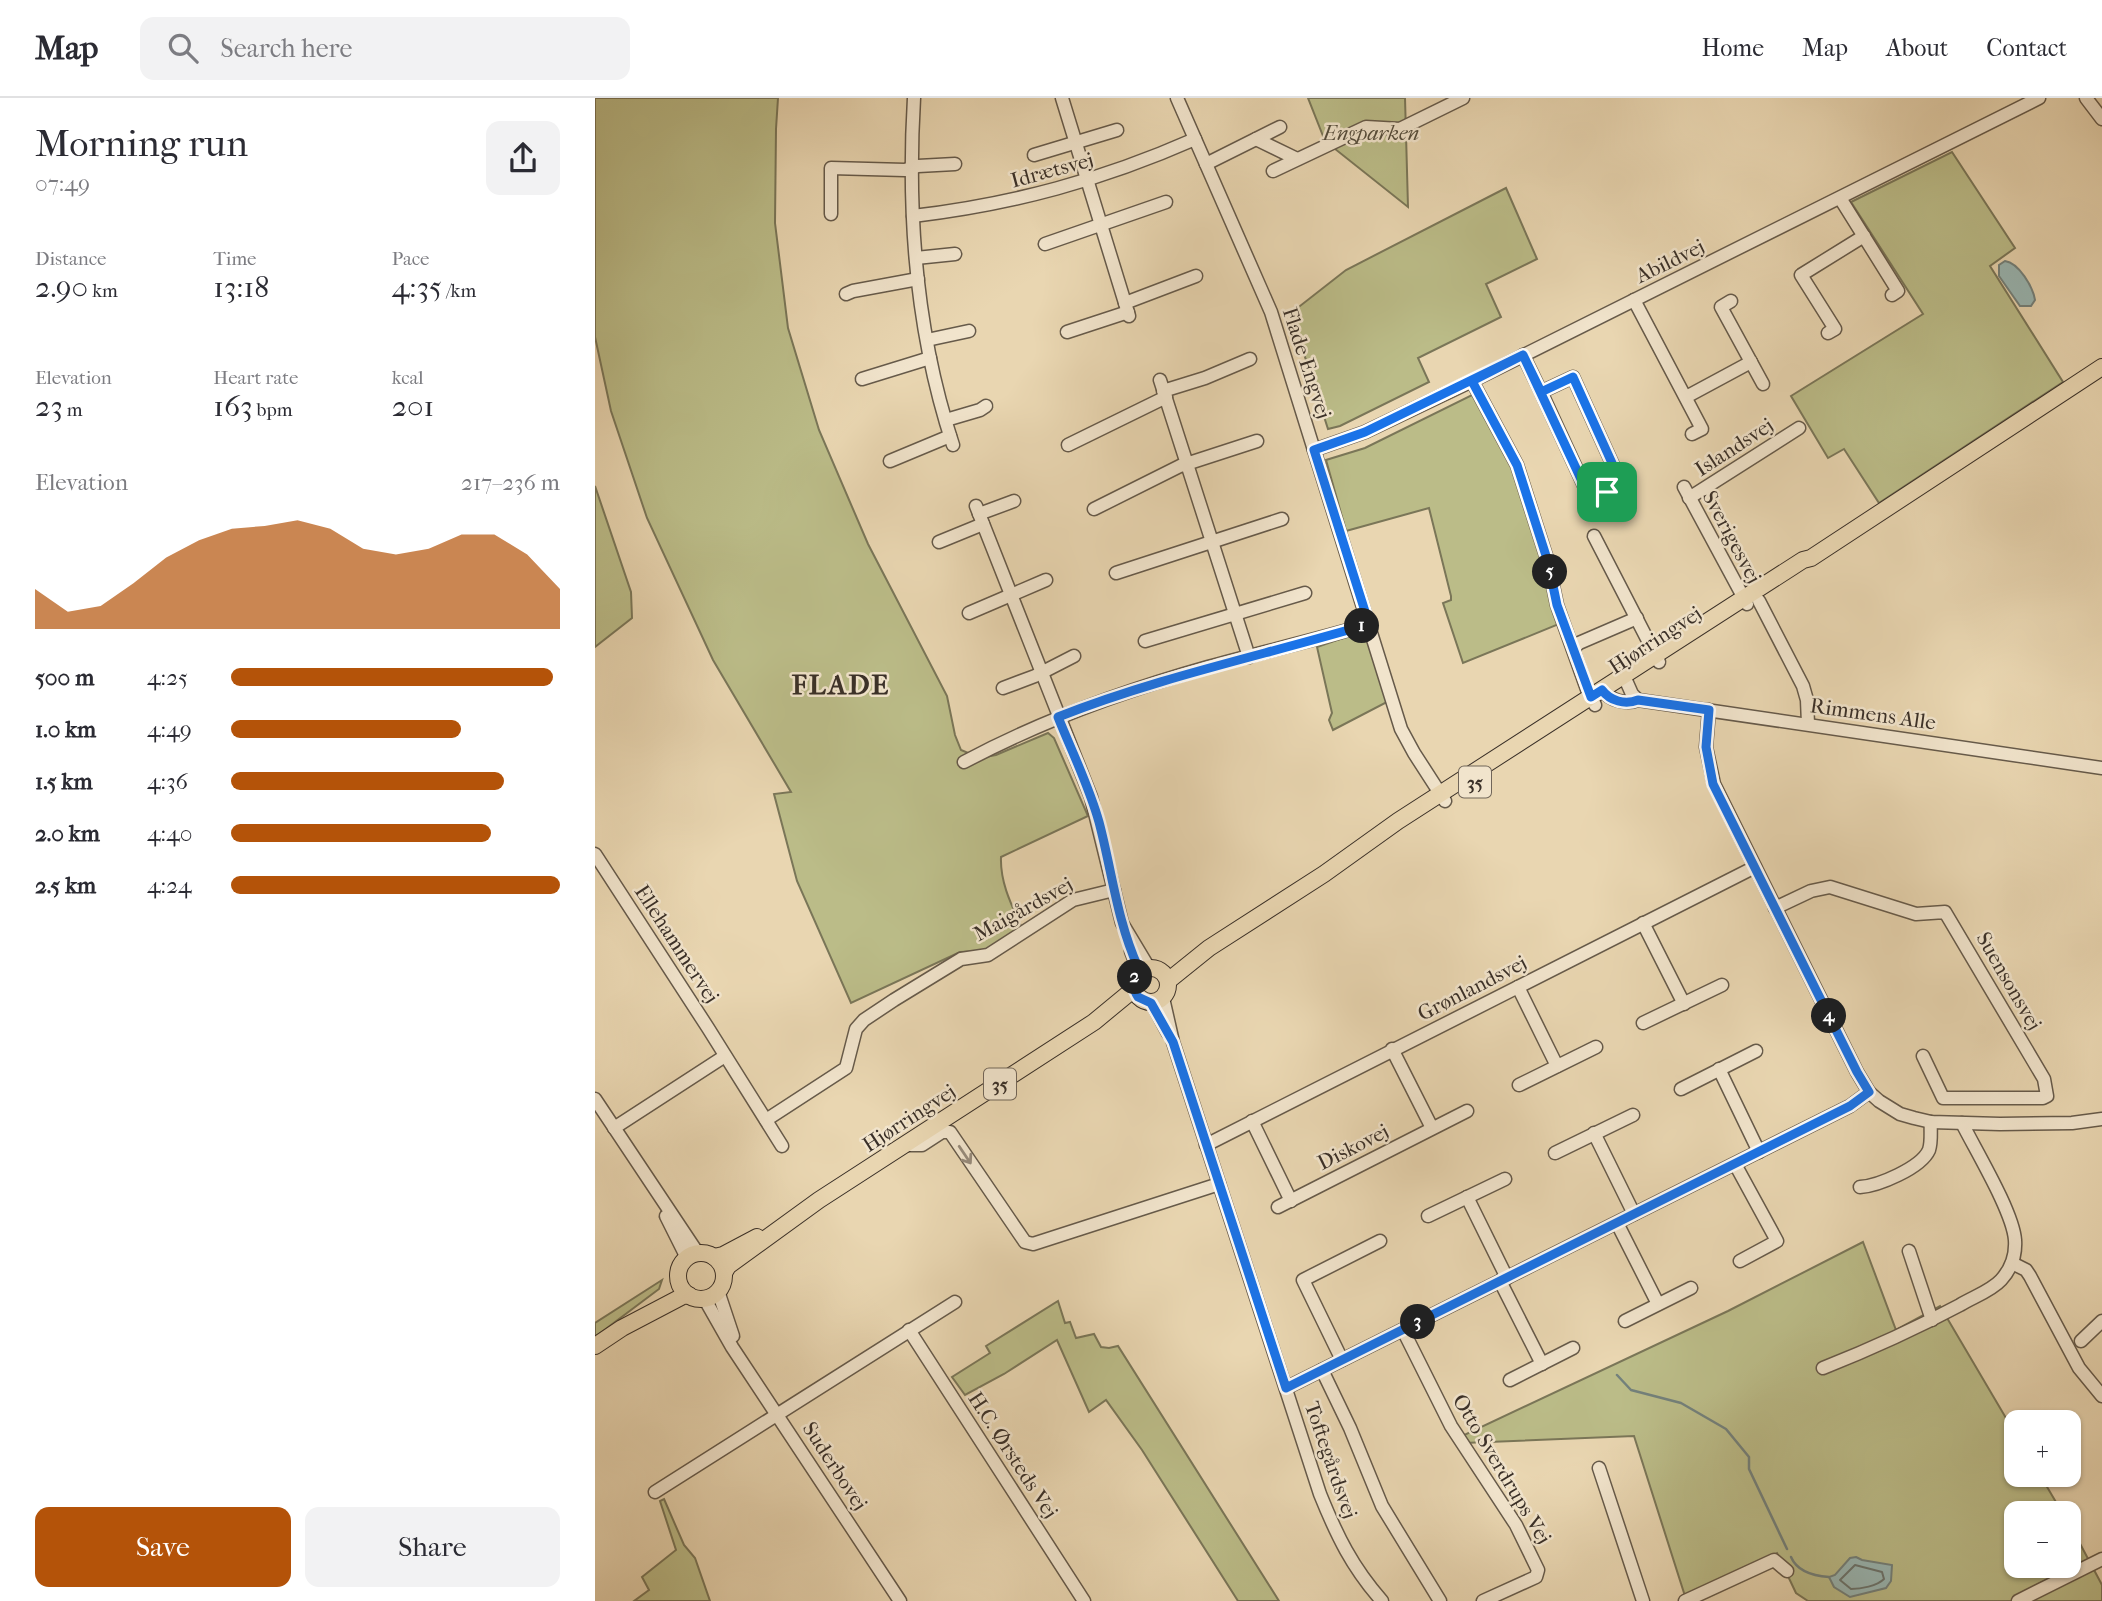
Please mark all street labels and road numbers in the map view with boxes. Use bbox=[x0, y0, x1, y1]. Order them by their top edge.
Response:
street label: Idrætsvej bbox=[1008, 147, 1096, 193]
street label: Abildvej bbox=[1631, 234, 1708, 288]
street label: Flade Engvej bbox=[1278, 304, 1336, 422]
street label: Islandsvej bbox=[1690, 413, 1778, 481]
street label: Sverigesvej bbox=[1698, 487, 1766, 587]
street label: Hjørringvej bbox=[1604, 601, 1706, 679]
street label: Rimmens Alle bbox=[1809, 693, 1937, 735]
road number: 35 bbox=[1459, 766, 1491, 797]
street label: Maigårdsvej bbox=[969, 872, 1077, 946]
street label: Ellehammervej bbox=[630, 880, 724, 1008]
street label: Suensonsvej bbox=[1971, 928, 2047, 1034]
street label: Grønlandsvej bbox=[1414, 950, 1530, 1026]
road number: 35 bbox=[984, 1068, 1016, 1100]
street label: Hjørringvej bbox=[858, 1079, 960, 1157]
street label: Diskovej bbox=[1313, 1119, 1393, 1175]
street label: H.C. Ørsteds Vej bbox=[963, 1387, 1063, 1523]
street label: Otto Sverdrups Vej bbox=[1448, 1390, 1556, 1548]
street label: Toftegårdsvej bbox=[1300, 1398, 1362, 1522]
street label: Suderbovej bbox=[798, 1417, 872, 1515]

